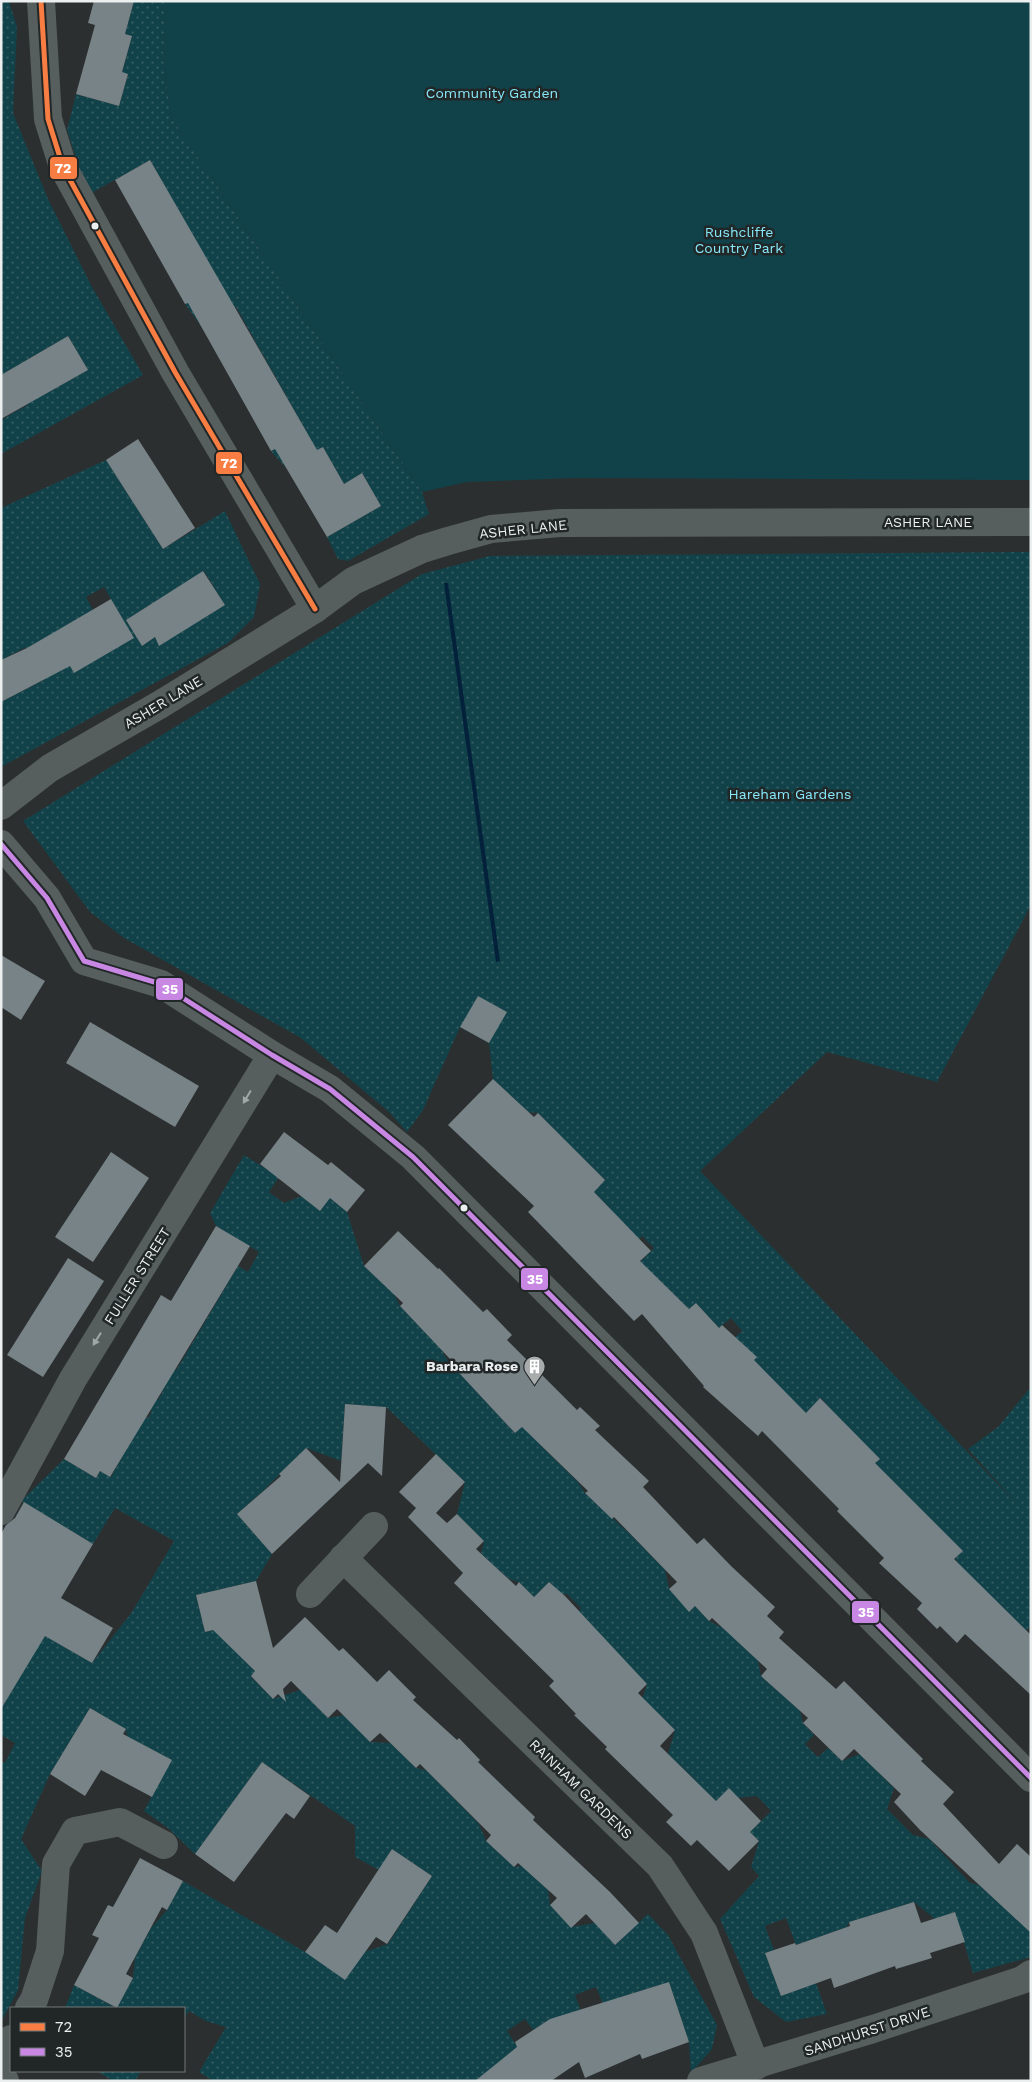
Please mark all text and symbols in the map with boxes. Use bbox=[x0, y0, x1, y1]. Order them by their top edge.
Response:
park label: Community Garden bbox=[426, 85, 558, 101]
line badge: 72 bbox=[49, 156, 78, 180]
text: 72 bbox=[55, 160, 71, 176]
unlabelled marker bbox=[90, 221, 100, 231]
park label: Rushcliffe Country Park bbox=[695, 224, 783, 256]
line badge: 72 bbox=[215, 451, 243, 475]
text: 72 bbox=[221, 455, 237, 471]
street label: ASHER LANE bbox=[884, 514, 972, 530]
street label: ASHER LANE bbox=[478, 516, 568, 542]
street label: ASHER LANE bbox=[121, 672, 205, 732]
park label: Hareham Gardens bbox=[729, 786, 851, 802]
line badge: 35 bbox=[155, 977, 184, 1001]
text: 35 bbox=[162, 981, 178, 997]
one-way arrow bbox=[243, 1090, 252, 1103]
unlabelled marker bbox=[459, 1203, 469, 1213]
street label: FULLER STREET bbox=[101, 1224, 173, 1327]
line badge: 35 bbox=[520, 1267, 549, 1291]
text: 35 bbox=[527, 1271, 543, 1287]
one-way arrow bbox=[93, 1333, 102, 1346]
building icon: Barbara Rose bbox=[522, 1354, 546, 1385]
place label: Barbara Rose bbox=[426, 1358, 518, 1374]
line badge: 35 bbox=[851, 1600, 880, 1624]
text: 35 bbox=[858, 1604, 874, 1620]
street label: RAINHAM GARDENS bbox=[526, 1736, 636, 1842]
street label: SANDHURST DRIVE bbox=[802, 2003, 932, 2059]
legend bbox=[10, 2007, 185, 2072]
text: 72 bbox=[55, 2018, 72, 2036]
text: 35 bbox=[55, 2043, 72, 2061]

